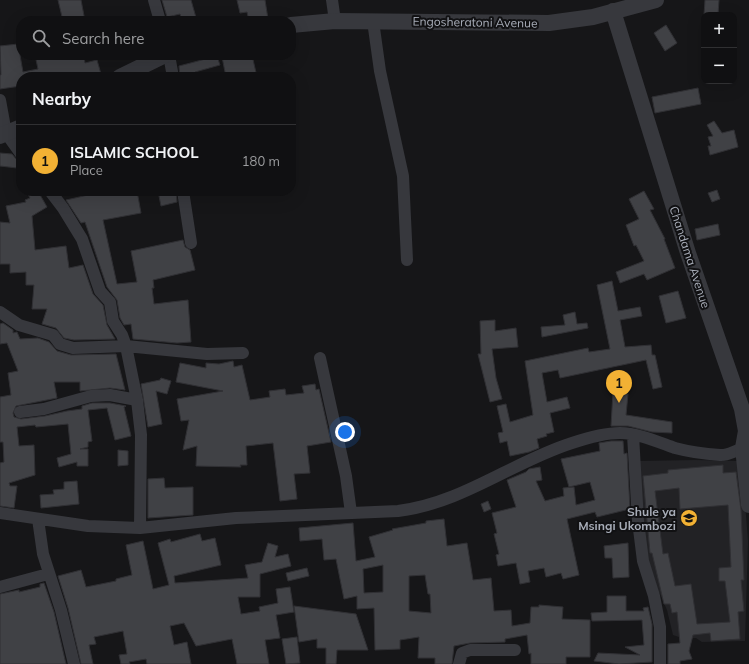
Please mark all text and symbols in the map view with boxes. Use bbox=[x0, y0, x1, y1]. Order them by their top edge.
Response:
map controls bbox=[701, 12, 737, 84]
button: + bbox=[701, 12, 737, 48]
street label: Engosheratoni Avenue bbox=[412, 13, 538, 31]
search box bbox=[16, 16, 296, 60]
icon: search bbox=[30, 27, 52, 49]
text: Search here bbox=[62, 29, 144, 48]
button: − bbox=[701, 48, 737, 84]
text: Nearby bbox=[32, 88, 91, 109]
text: ISLAMIC SCHOOL bbox=[70, 143, 199, 162]
text: 1 bbox=[41, 153, 49, 169]
text: 180 m bbox=[242, 153, 280, 169]
text: Place bbox=[70, 162, 103, 178]
street label: Chandama Avenue bbox=[666, 204, 714, 310]
pin: 1 bbox=[606, 370, 632, 403]
your location bbox=[335, 422, 355, 442]
place label: Shule ya Msingi Ukombozi bbox=[578, 504, 676, 533]
school or university icon: Shule ya Msingi Ukombozi bbox=[679, 508, 699, 528]

